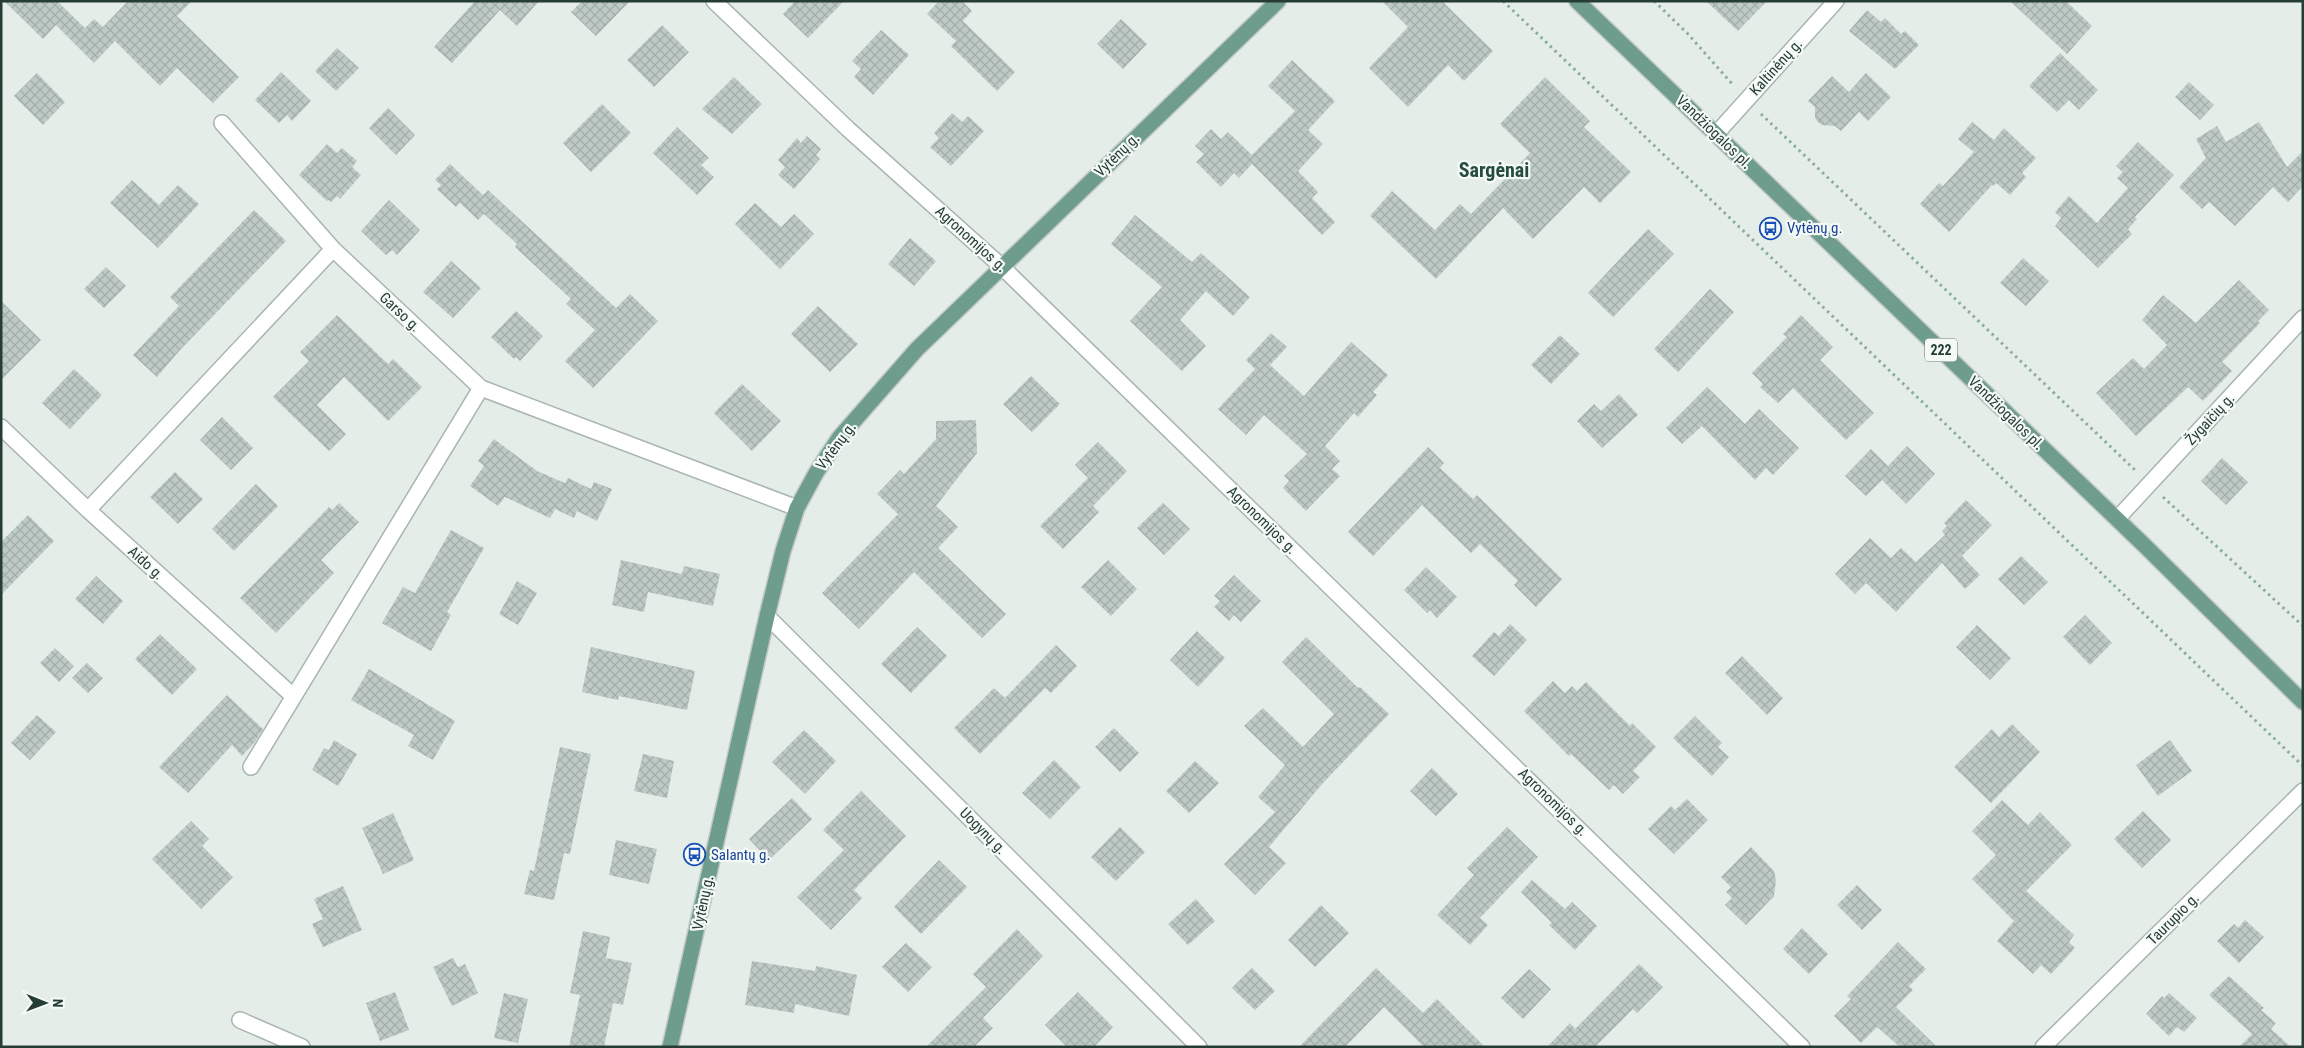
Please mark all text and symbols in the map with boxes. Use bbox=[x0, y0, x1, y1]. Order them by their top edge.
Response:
street label: Kaltinėnų g. bbox=[1746, 35, 1806, 99]
street label: Vandžiogalos pl. bbox=[1672, 91, 1756, 173]
street label: Vytėnų g. bbox=[1091, 129, 1143, 181]
district label: Sargėnai bbox=[1459, 158, 1529, 182]
street label: Agronomijos g. bbox=[932, 202, 1010, 276]
bus stop icon: Vytėnų g. bbox=[1759, 216, 1783, 240]
place label: Vytėnų g. bbox=[1787, 219, 1842, 237]
street label: Garso g. bbox=[376, 288, 424, 336]
road number: 222 bbox=[1925, 338, 1957, 362]
street label: Vandžiogalos pl. bbox=[1964, 372, 2048, 454]
street label: Žygaičių g. bbox=[2182, 389, 2238, 449]
street label: Vytėnų g. bbox=[812, 418, 860, 474]
street label: Agronomijos g. bbox=[1223, 482, 1301, 558]
street label: Aido g. bbox=[124, 542, 168, 584]
street label: Agronomijos g. bbox=[1514, 764, 1592, 840]
street label: Uogynų g. bbox=[956, 804, 1010, 858]
bus stop icon: Salantų g. bbox=[683, 843, 707, 867]
place label: Salantų g. bbox=[711, 846, 770, 864]
street label: Vytėnų g. bbox=[688, 874, 718, 932]
street label: Taurupio g. bbox=[2143, 889, 2203, 949]
north arrow bbox=[20, 978, 70, 1028]
text: N bbox=[50, 999, 66, 1008]

